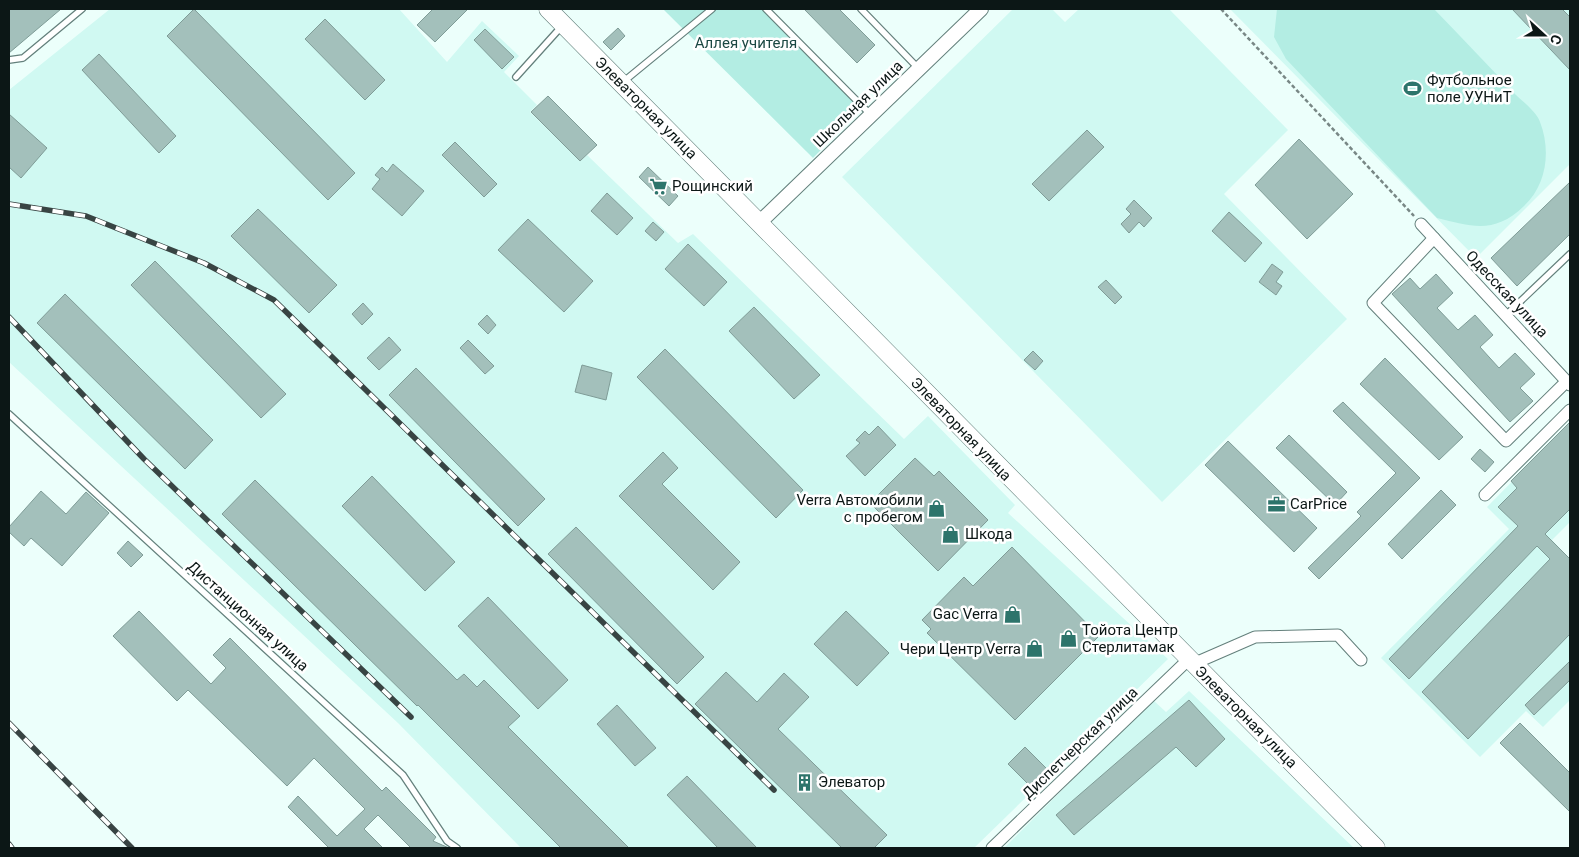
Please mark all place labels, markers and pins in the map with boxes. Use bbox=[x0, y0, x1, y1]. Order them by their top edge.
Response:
place label: Футбольное поле УУНиТ bbox=[1427, 71, 1512, 106]
sports icon: Футбольное поле УУНиТ bbox=[1403, 79, 1423, 99]
supermarket icon: Рощинский bbox=[648, 176, 668, 196]
place label: Рощинский bbox=[672, 177, 753, 195]
place label: Verra Автомобили с пробегом bbox=[796, 491, 923, 526]
office icon: CarPrice bbox=[1266, 494, 1286, 514]
place label: CarPrice bbox=[1290, 495, 1347, 513]
shop icon: Verra Автомобили с пробегом bbox=[927, 499, 947, 519]
shop icon: Шкода bbox=[941, 524, 961, 544]
place label: Шкода bbox=[965, 525, 1012, 543]
shop icon: Gac Verra bbox=[1002, 604, 1022, 624]
place label: Gac Verra bbox=[933, 605, 998, 623]
place label: Тойота Центр Стерлитамак bbox=[1082, 621, 1178, 656]
shop icon: Тойота Центр Стерлитамак bbox=[1058, 629, 1078, 649]
shop icon: Чери Центр Verra bbox=[1025, 639, 1045, 659]
place label: Чери Центр Verra bbox=[900, 640, 1021, 658]
building icon: Элеватор bbox=[794, 772, 814, 792]
place label: Элеватор bbox=[818, 773, 885, 791]

